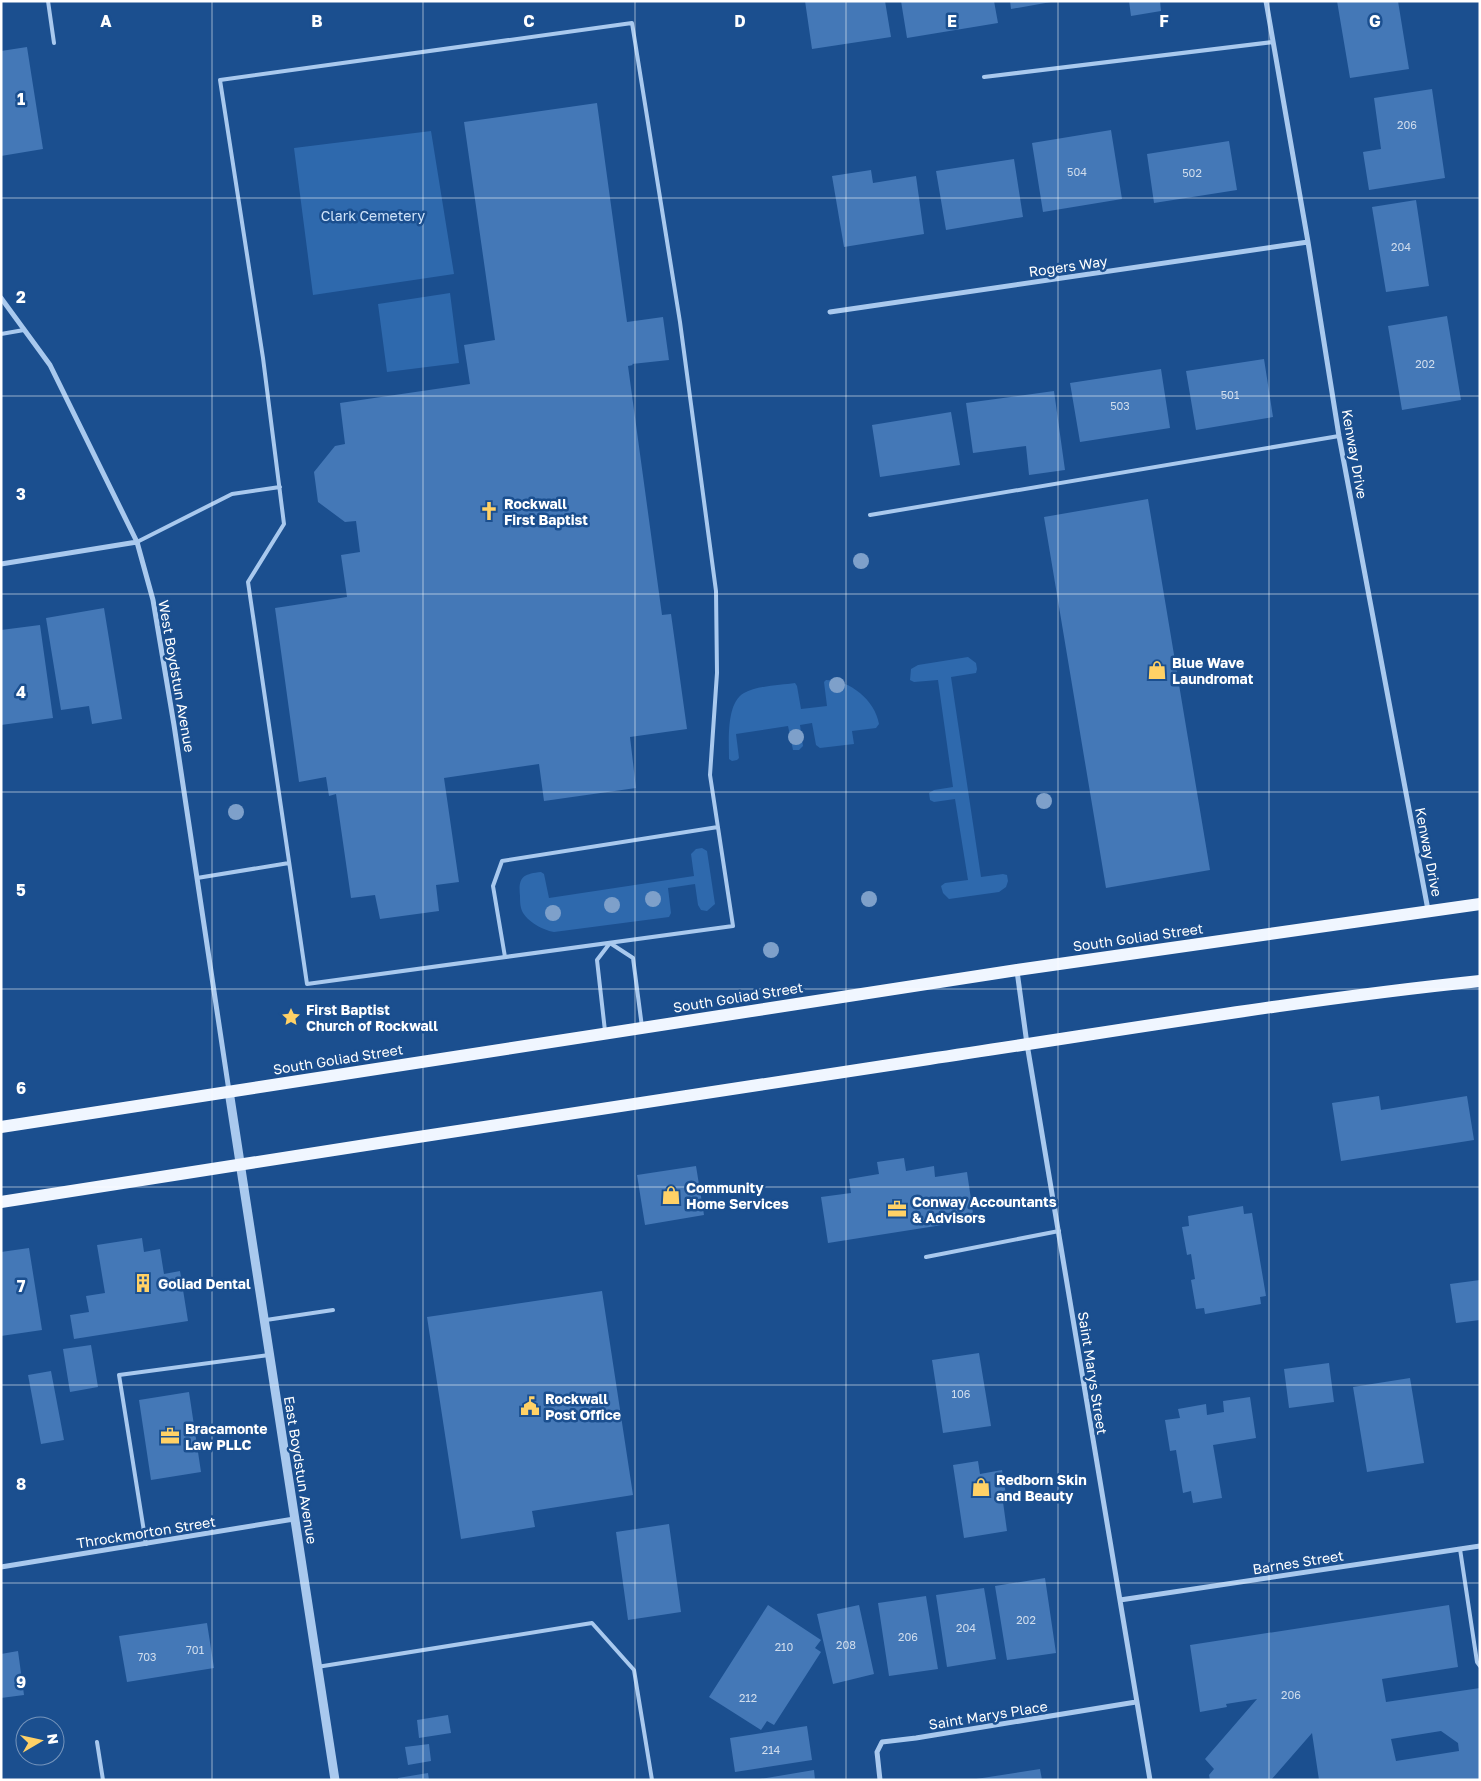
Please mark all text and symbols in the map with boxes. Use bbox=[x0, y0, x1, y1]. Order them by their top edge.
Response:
text: A bbox=[100, 11, 112, 31]
text: B bbox=[311, 11, 323, 31]
text: C bbox=[523, 11, 535, 31]
text: D bbox=[734, 11, 746, 31]
text: E bbox=[947, 11, 957, 31]
text: F bbox=[1159, 11, 1169, 31]
text: G bbox=[1369, 11, 1381, 31]
text: 1 bbox=[17, 89, 25, 109]
house number: 206 bbox=[1397, 118, 1417, 131]
house number: 504 bbox=[1067, 165, 1087, 178]
house number: 502 bbox=[1182, 166, 1202, 179]
park label: Clark Cemetery bbox=[321, 207, 425, 224]
house number: 204 bbox=[1391, 240, 1411, 253]
street label: Rogers Way bbox=[1028, 252, 1109, 280]
text: 2 bbox=[16, 287, 26, 307]
house number: 202 bbox=[1415, 357, 1435, 370]
house number: 501 bbox=[1221, 388, 1239, 401]
house number: 503 bbox=[1110, 399, 1130, 412]
street label: Kenway Drive bbox=[1339, 408, 1371, 500]
text: 3 bbox=[16, 484, 26, 504]
place label: Rockwall First Baptist bbox=[504, 495, 588, 528]
church icon: Rockwall First Baptist bbox=[478, 500, 500, 522]
street label: West Boydstun Avenue bbox=[155, 599, 199, 753]
place label: Blue Wave Laundromat bbox=[1172, 654, 1254, 687]
shop icon: Blue Wave Laundromat bbox=[1146, 659, 1168, 681]
text: 4 bbox=[16, 682, 26, 702]
street label: Kenway Drive bbox=[1412, 806, 1446, 898]
text: 5 bbox=[16, 880, 26, 900]
street label: South Goliad Street bbox=[1072, 919, 1204, 955]
street label: South Goliad Street bbox=[672, 978, 804, 1016]
place label: First Baptist Church of Rockwall bbox=[306, 1001, 438, 1034]
place icon: First Baptist Church of Rockwall bbox=[280, 1006, 302, 1028]
street label: South Goliad Street bbox=[272, 1040, 404, 1078]
text: 6 bbox=[16, 1078, 26, 1098]
place label: Community Home Services bbox=[686, 1179, 789, 1212]
shop icon: Community Home Services bbox=[660, 1184, 682, 1206]
place label: Conway Accountants & Advisors bbox=[912, 1193, 1057, 1226]
office icon: Conway Accountants & Advisors bbox=[886, 1198, 908, 1220]
building icon: Goliad Dental bbox=[132, 1272, 154, 1294]
place label: Goliad Dental bbox=[158, 1275, 251, 1292]
text: 7 bbox=[17, 1276, 26, 1296]
street label: Saint Marys Street bbox=[1075, 1310, 1111, 1436]
house number: 106 bbox=[952, 1387, 971, 1400]
place label: Rockwall Post Office bbox=[545, 1390, 621, 1423]
street label: East Boydstun Avenue bbox=[281, 1395, 321, 1545]
public building icon: Rockwall Post Office bbox=[519, 1395, 541, 1417]
place label: Bracamonte Law PLLC bbox=[185, 1420, 267, 1453]
office icon: Bracamonte Law PLLC bbox=[159, 1425, 181, 1447]
place label: Redborn Skin and Beauty bbox=[996, 1471, 1087, 1504]
text: 8 bbox=[16, 1474, 26, 1494]
shop icon: Redborn Skin and Beauty bbox=[970, 1476, 992, 1498]
street label: Throckmorton Street bbox=[75, 1513, 217, 1551]
street label: Barnes Street bbox=[1251, 1546, 1345, 1578]
house number: 202 bbox=[1016, 1613, 1036, 1626]
house number: 204 bbox=[956, 1621, 976, 1634]
house number: 206 bbox=[898, 1630, 918, 1643]
house number: 208 bbox=[836, 1638, 856, 1651]
house number: 210 bbox=[775, 1640, 793, 1653]
house number: 701 bbox=[186, 1643, 204, 1656]
house number: 703 bbox=[137, 1650, 157, 1663]
text: 9 bbox=[16, 1672, 26, 1692]
house number: 206 bbox=[1281, 1688, 1301, 1701]
house number: 212 bbox=[739, 1691, 757, 1704]
street label: Saint Marys Place bbox=[927, 1697, 1049, 1733]
north arrow bbox=[15, 1716, 65, 1766]
text: N bbox=[44, 1732, 63, 1745]
house number: 214 bbox=[762, 1743, 780, 1756]

